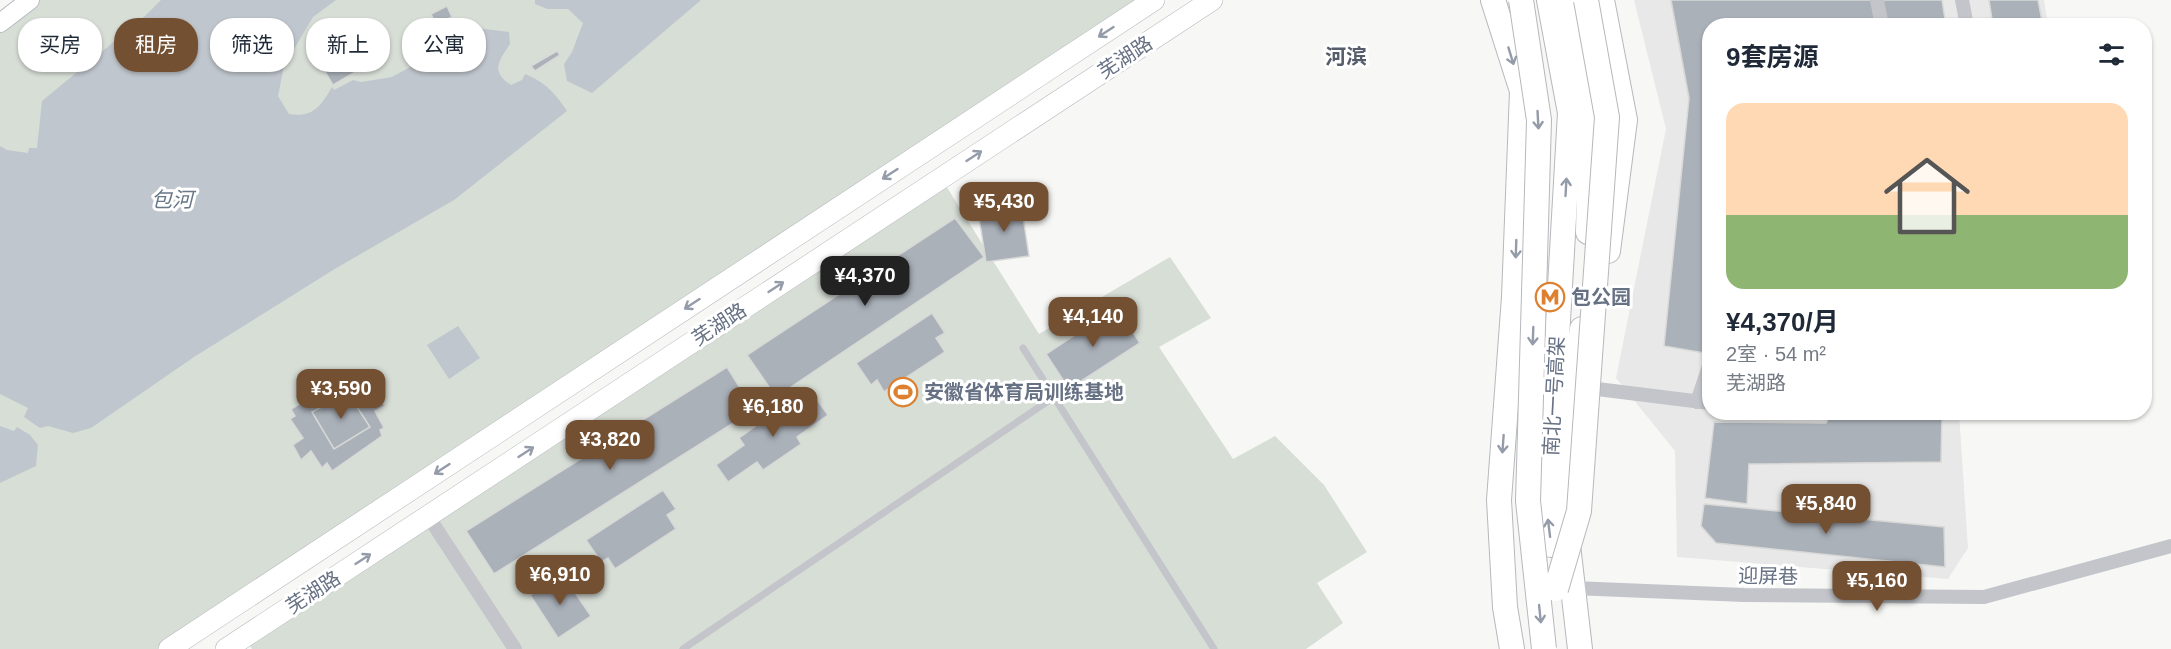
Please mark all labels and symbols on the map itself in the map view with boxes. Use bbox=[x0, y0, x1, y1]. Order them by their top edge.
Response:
one-way arrow bbox=[1098, 26, 1114, 38]
street label: 芜湖路 bbox=[1094, 31, 1156, 83]
district label: 河滨 bbox=[1325, 45, 1367, 68]
one-way arrow bbox=[1506, 46, 1517, 65]
one-way arrow bbox=[1533, 110, 1544, 130]
one-way arrow bbox=[966, 150, 983, 163]
one-way arrow bbox=[882, 168, 899, 180]
one-way arrow bbox=[1561, 177, 1572, 197]
pin: ¥5,430 bbox=[955, 182, 1053, 233]
water label: 包河 bbox=[151, 188, 197, 211]
one-way arrow bbox=[1510, 238, 1522, 258]
pin: ¥4,370 bbox=[816, 256, 914, 307]
one-way arrow bbox=[768, 281, 784, 293]
metro station icon: 包公园 bbox=[1534, 281, 1566, 313]
place label: 包公园 bbox=[1571, 286, 1631, 308]
pin: ¥4,140 bbox=[1044, 297, 1142, 348]
street label: 芜湖路 bbox=[688, 298, 750, 350]
one-way arrow bbox=[684, 299, 701, 311]
one-way arrow bbox=[1527, 326, 1539, 346]
street label: 南北一号高架 bbox=[1540, 336, 1568, 456]
pin: ¥3,590 bbox=[292, 369, 390, 420]
sports icon: 安徽省体育局训练基地 bbox=[887, 376, 919, 408]
place label: 安徽省体育局训练基地 bbox=[924, 381, 1124, 403]
pin: ¥6,180 bbox=[724, 387, 822, 438]
pin: ¥3,820 bbox=[561, 420, 659, 471]
one-way arrow bbox=[1497, 433, 1508, 453]
one-way arrow bbox=[517, 446, 534, 458]
one-way arrow bbox=[433, 463, 450, 476]
pin: ¥5,840 bbox=[1777, 484, 1875, 535]
one-way arrow bbox=[1544, 519, 1555, 539]
one-way arrow bbox=[354, 553, 371, 565]
pin: ¥6,910 bbox=[511, 555, 609, 606]
pin: ¥5,160 bbox=[1828, 561, 1926, 612]
street label: 迎屏巷 bbox=[1738, 564, 1798, 588]
street label: 芜湖路 bbox=[282, 566, 344, 618]
one-way arrow bbox=[1535, 604, 1546, 624]

